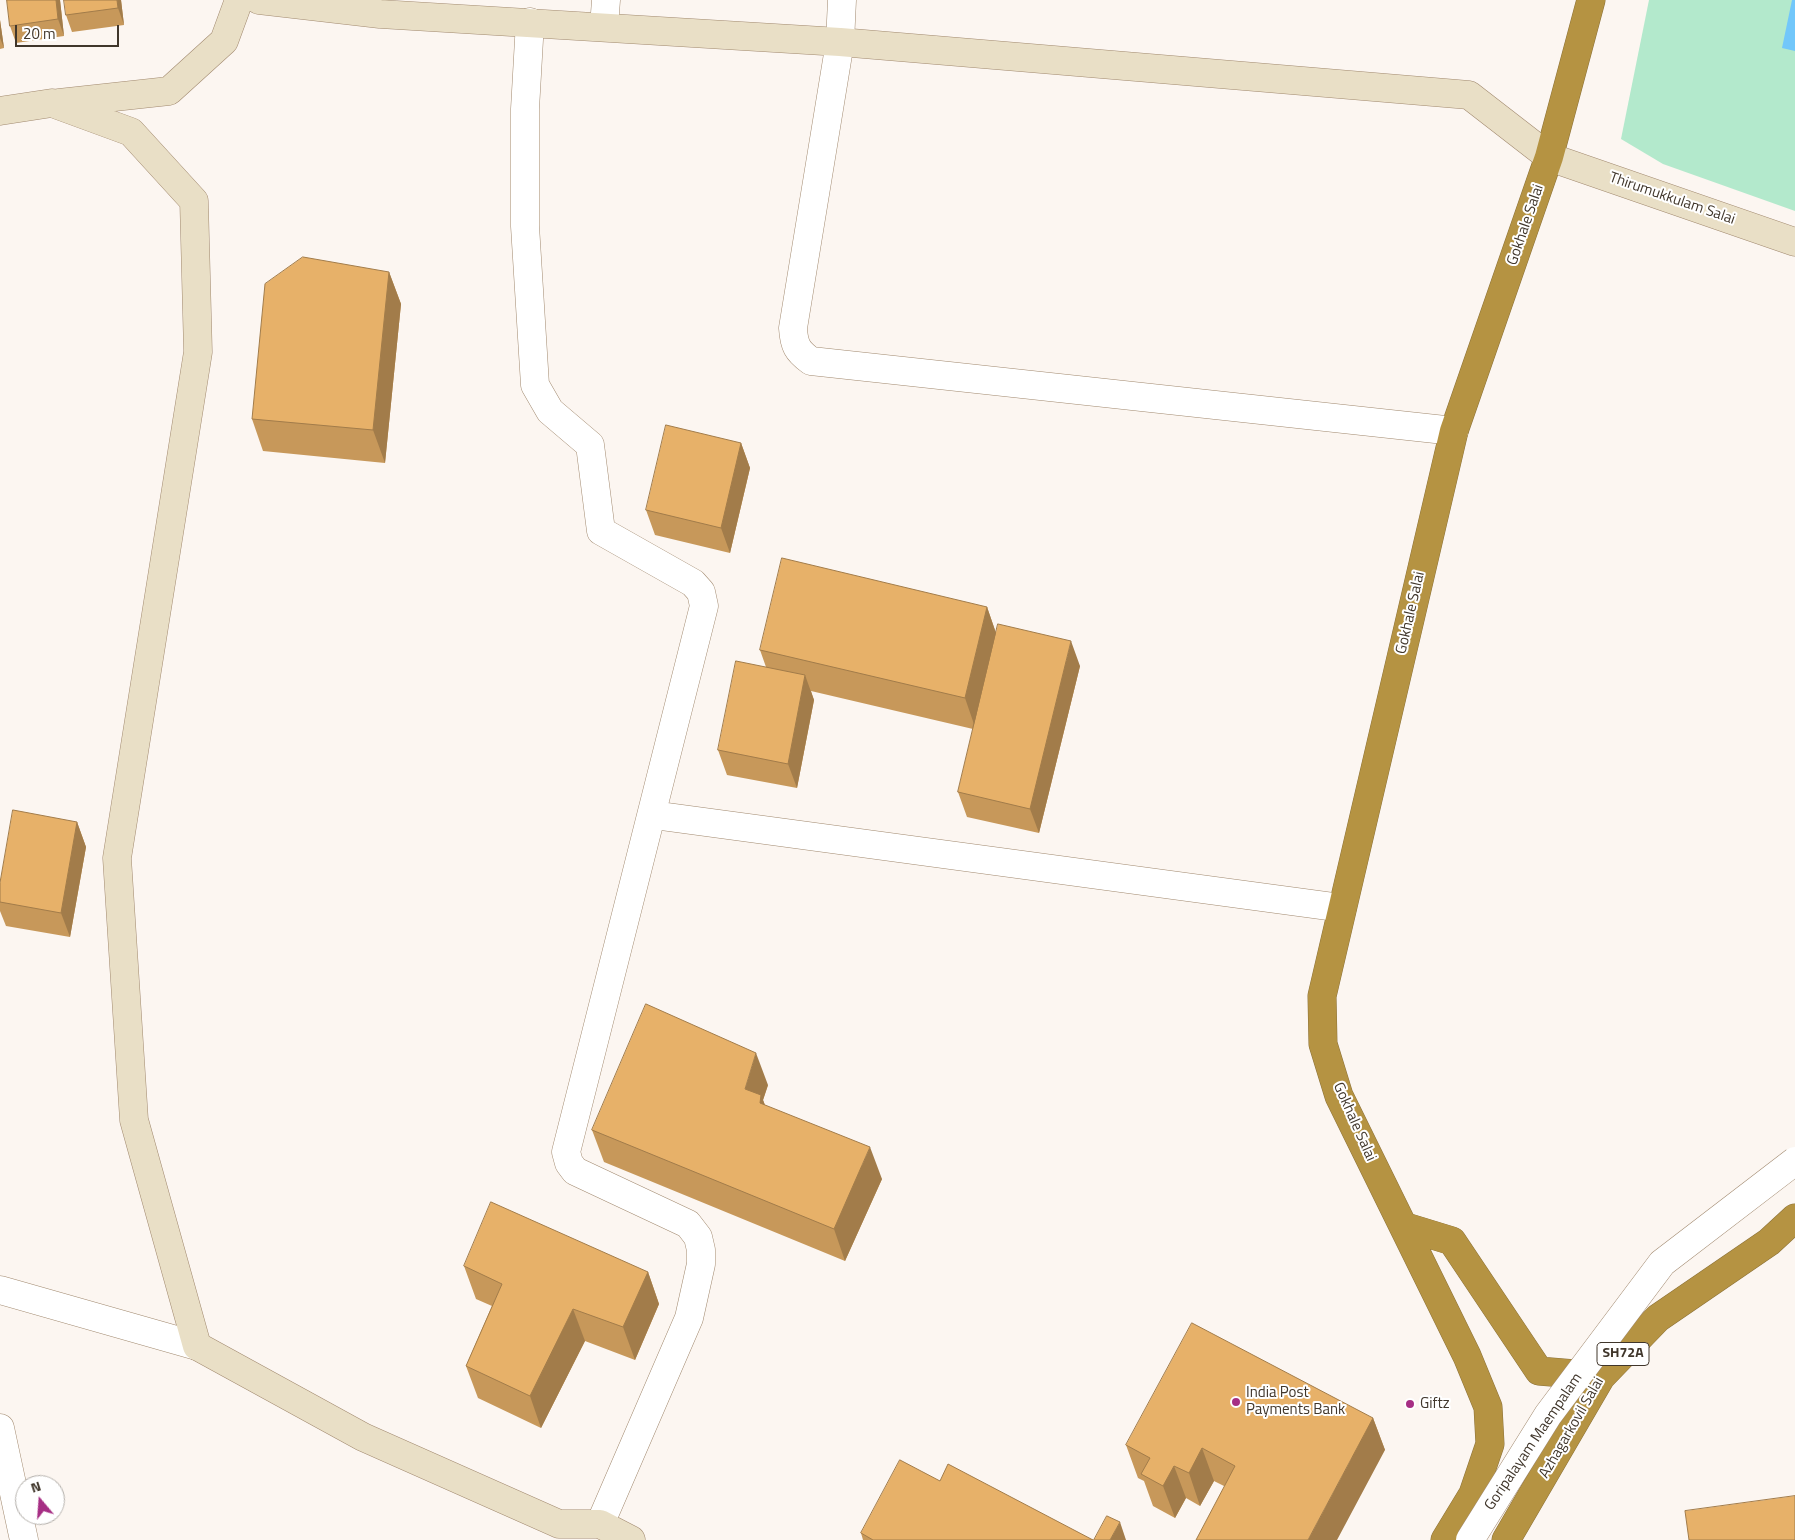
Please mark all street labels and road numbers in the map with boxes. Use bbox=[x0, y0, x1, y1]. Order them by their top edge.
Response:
street label: Thirumukkulam Salai bbox=[1607, 169, 1737, 229]
street label: Gokhale Salai bbox=[1504, 182, 1548, 268]
street label: Gokhale Salai bbox=[1393, 570, 1429, 656]
street label: Gokhale Salai bbox=[1329, 1080, 1379, 1164]
road number: SH72A bbox=[1597, 1342, 1649, 1366]
street label: Goripalayam Maempalam bbox=[1481, 1370, 1587, 1514]
street label: Azhagarkovil Salai bbox=[1536, 1374, 1608, 1482]

